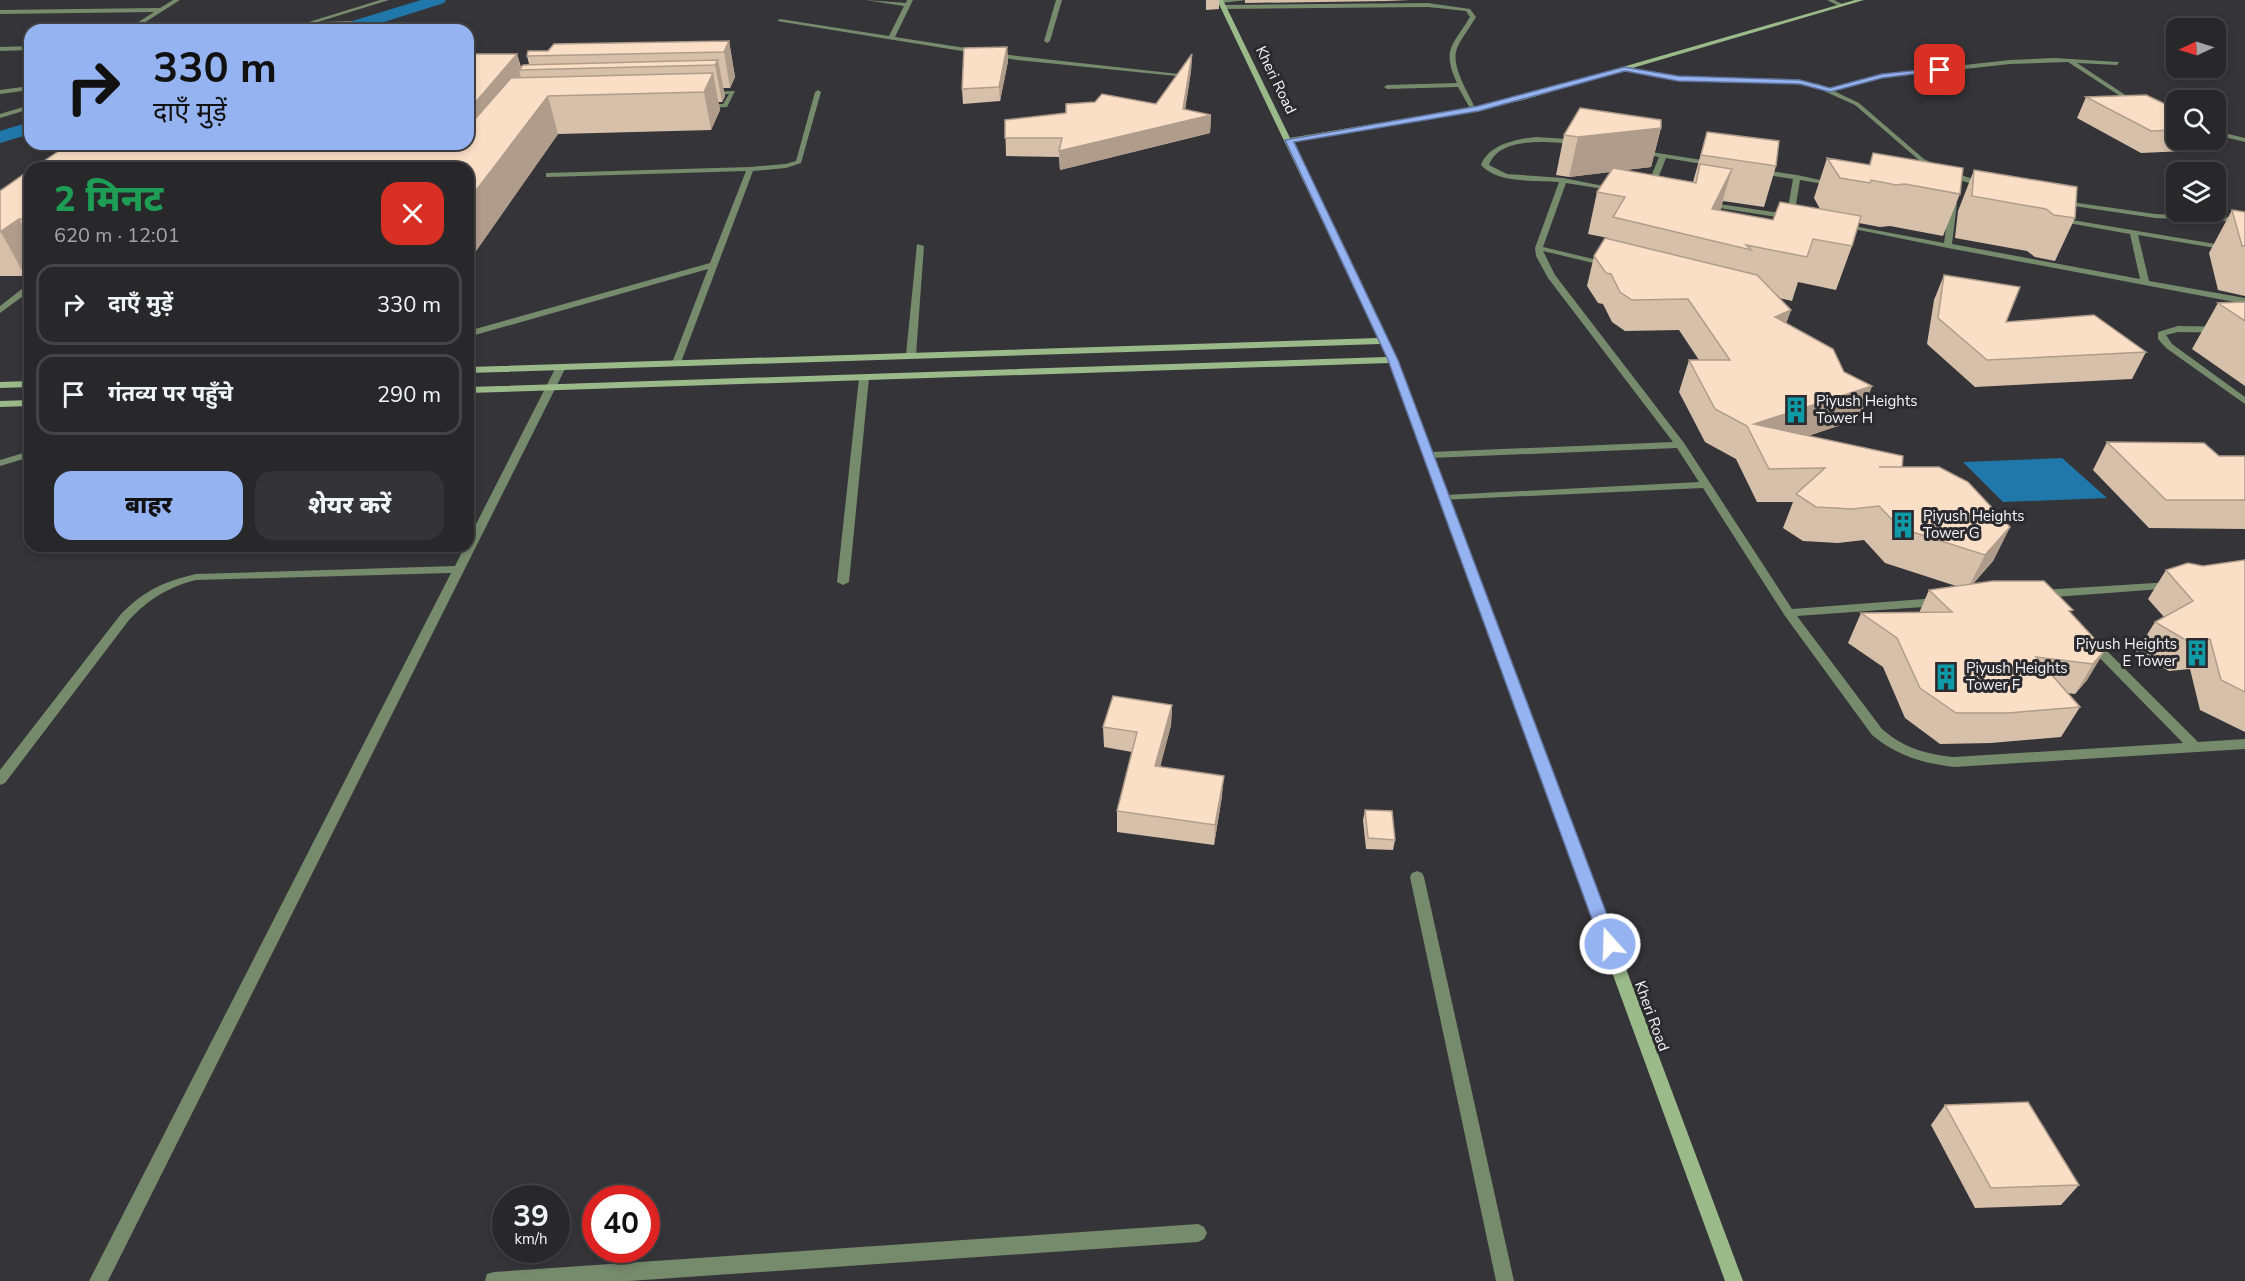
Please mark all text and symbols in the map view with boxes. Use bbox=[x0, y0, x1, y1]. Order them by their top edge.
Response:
north arrow bbox=[2166, 18, 2226, 78]
map controls bbox=[2166, 18, 2226, 222]
text: 330 m bbox=[153, 40, 277, 97]
street label: Kheri Road bbox=[1251, 43, 1301, 117]
pin bbox=[1914, 44, 1965, 95]
icon: right bbox=[54, 48, 132, 126]
icon: arrive bbox=[1923, 53, 1956, 86]
button: search bbox=[2166, 90, 2226, 150]
text: दाएँ मुड़ें bbox=[153, 94, 227, 131]
button: layers bbox=[2166, 162, 2226, 222]
text: 2 मिनट bbox=[54, 175, 163, 224]
button: close bbox=[381, 182, 444, 245]
text: 620 m · 12:01 bbox=[54, 222, 180, 249]
icon: right bbox=[57, 288, 90, 321]
text: दाएँ मुड़ें bbox=[108, 289, 173, 319]
text: 330 m bbox=[377, 290, 441, 320]
icon: arrive bbox=[57, 378, 90, 411]
text: गंतव्य पर पहुँचे bbox=[108, 379, 233, 409]
text: 290 m bbox=[377, 380, 441, 410]
place label: Piyush Heights Tower H bbox=[1816, 391, 1917, 428]
building icon: Piyush Heights Tower H bbox=[1781, 395, 1811, 425]
button: बाहर bbox=[54, 471, 243, 540]
button: शेयर करें bbox=[255, 471, 444, 540]
place label: Piyush Heights Tower G bbox=[1923, 506, 2024, 543]
building icon: Piyush Heights Tower G bbox=[1888, 510, 1918, 540]
place label: Piyush Heights E Tower bbox=[2076, 634, 2178, 671]
building icon: Piyush Heights E Tower bbox=[2182, 638, 2212, 668]
place label: Piyush Heights Tower F bbox=[1966, 658, 2067, 695]
building icon: Piyush Heights Tower F bbox=[1931, 662, 1961, 692]
position arrow bbox=[1578, 912, 1642, 976]
street label: Kheri Road bbox=[1630, 978, 1674, 1054]
speed limit sign: 40 bbox=[582, 1185, 660, 1263]
text: 39 bbox=[513, 1196, 549, 1237]
text: km/h bbox=[514, 1229, 548, 1249]

